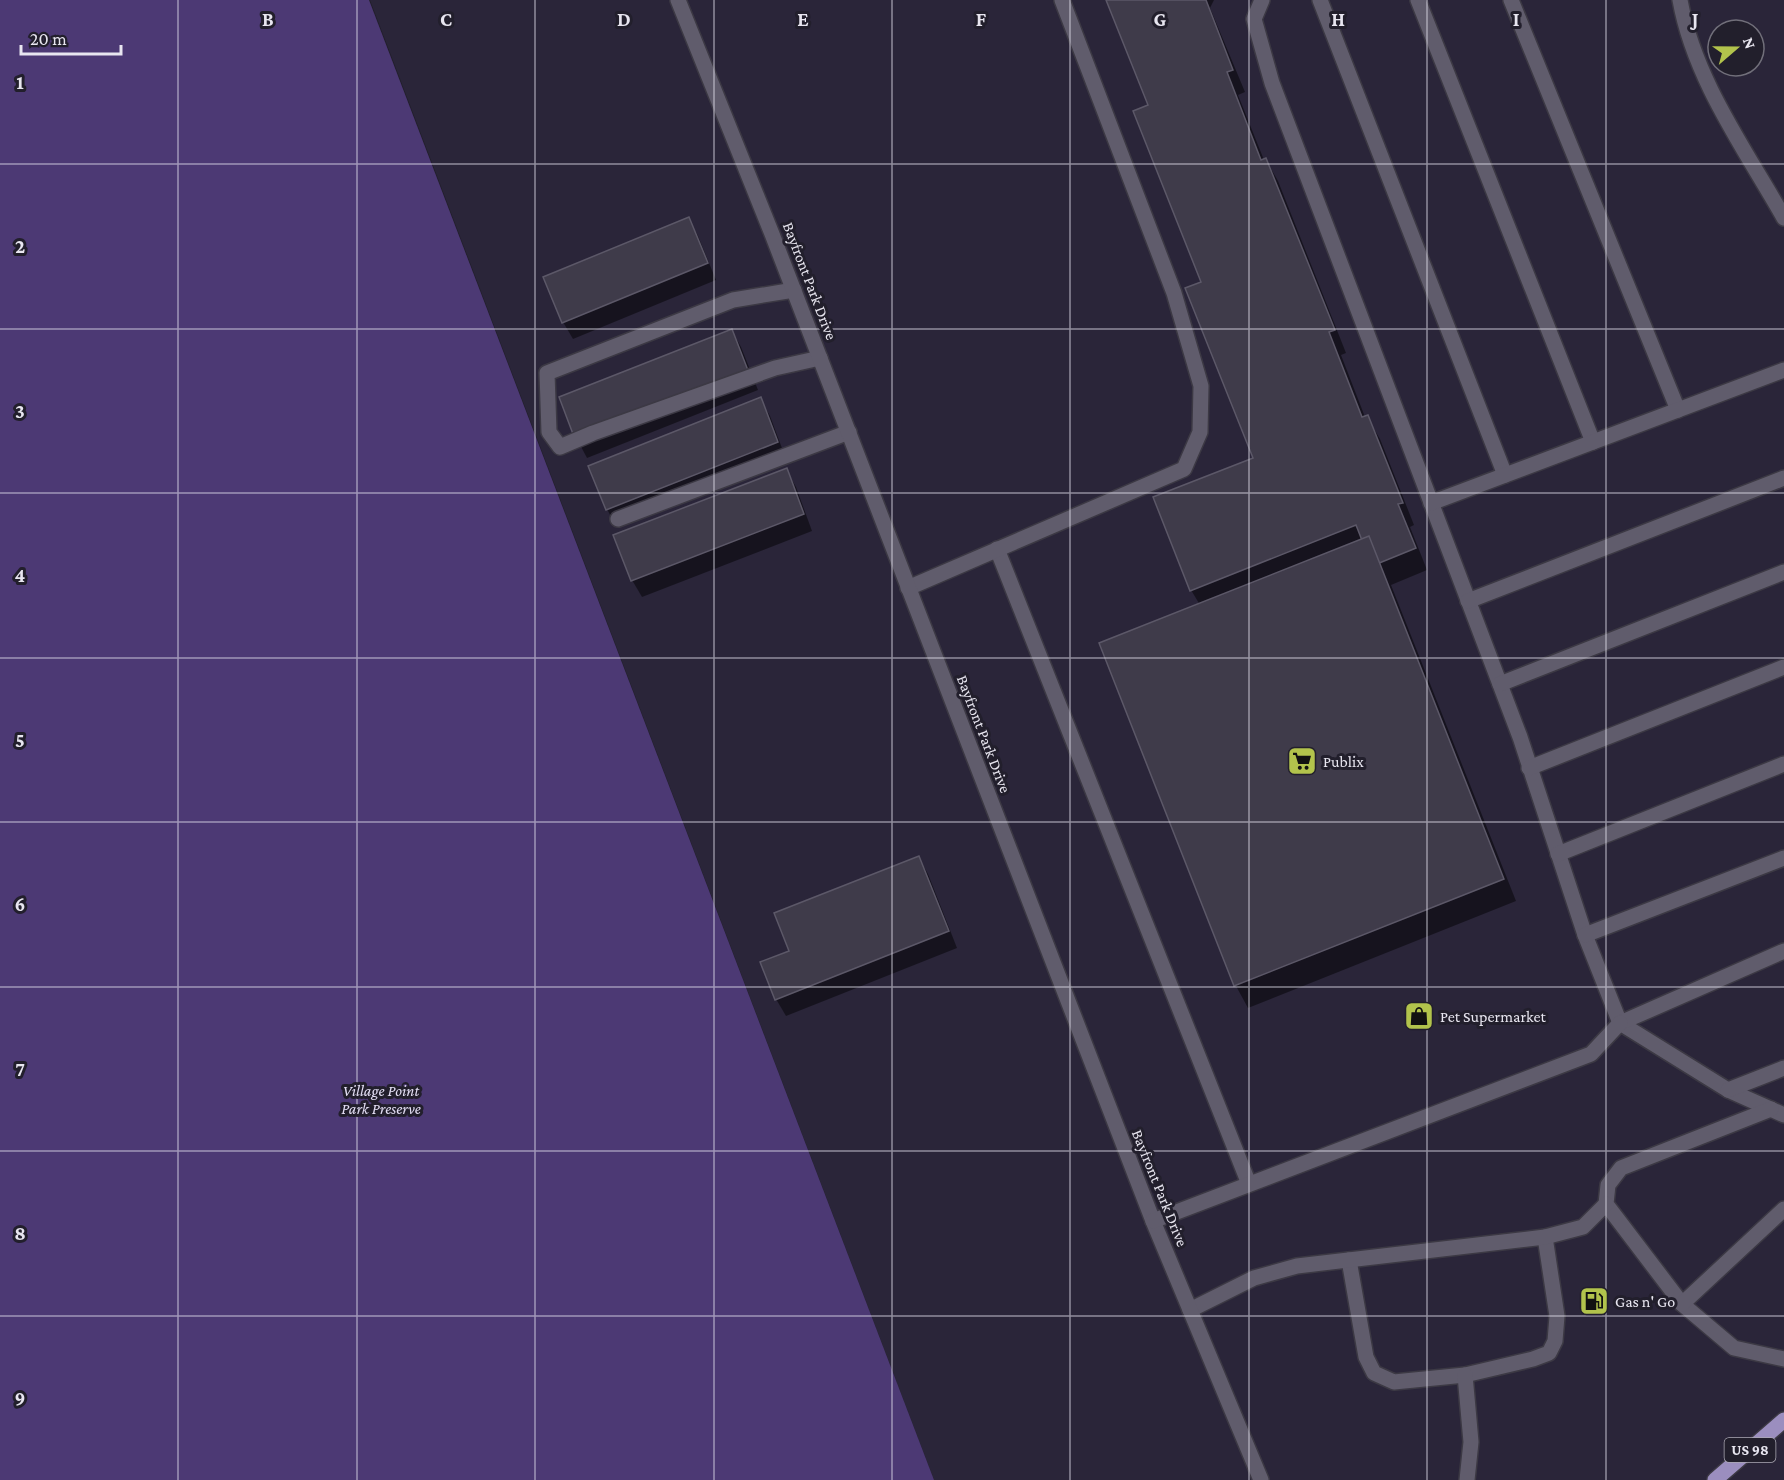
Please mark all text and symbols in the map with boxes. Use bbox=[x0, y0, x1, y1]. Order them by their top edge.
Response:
text: B bbox=[262, 8, 274, 30]
text: C bbox=[440, 8, 452, 30]
text: D bbox=[617, 8, 631, 30]
text: E bbox=[797, 8, 809, 30]
text: F bbox=[976, 8, 987, 30]
text: G bbox=[1154, 8, 1167, 30]
text: H bbox=[1331, 8, 1345, 30]
text: I bbox=[1513, 8, 1520, 30]
text: J bbox=[1690, 8, 1699, 30]
scale bar bbox=[21, 18, 122, 56]
north arrow bbox=[1706, 18, 1766, 78]
text: 20 m bbox=[30, 29, 67, 49]
text: N bbox=[1740, 35, 1760, 51]
text: 1 bbox=[16, 71, 24, 93]
street label: Bayfront Park Drive bbox=[779, 220, 840, 343]
text: 2 bbox=[15, 235, 25, 257]
text: 3 bbox=[15, 400, 25, 422]
text: 4 bbox=[15, 564, 26, 586]
street label: Bayfront Park Drive bbox=[953, 673, 1014, 796]
text: 5 bbox=[15, 729, 25, 751]
supermarket icon: Publix bbox=[1286, 745, 1318, 777]
place label: Publix bbox=[1323, 753, 1364, 770]
text: 6 bbox=[15, 893, 25, 915]
shop icon: Pet Supermarket bbox=[1403, 1000, 1435, 1032]
place label: Pet Supermarket bbox=[1440, 1008, 1547, 1026]
text: 7 bbox=[15, 1058, 25, 1080]
park label: Village Point Park Preserve bbox=[341, 1082, 421, 1117]
street label: Bayfront Park Drive bbox=[1128, 1127, 1191, 1249]
text: 8 bbox=[14, 1222, 26, 1244]
fuel station icon: Gas n' Go bbox=[1578, 1285, 1610, 1317]
place label: Gas n' Go bbox=[1615, 1293, 1675, 1310]
text: 9 bbox=[15, 1387, 25, 1409]
road number: US 98 bbox=[1724, 1438, 1776, 1462]

